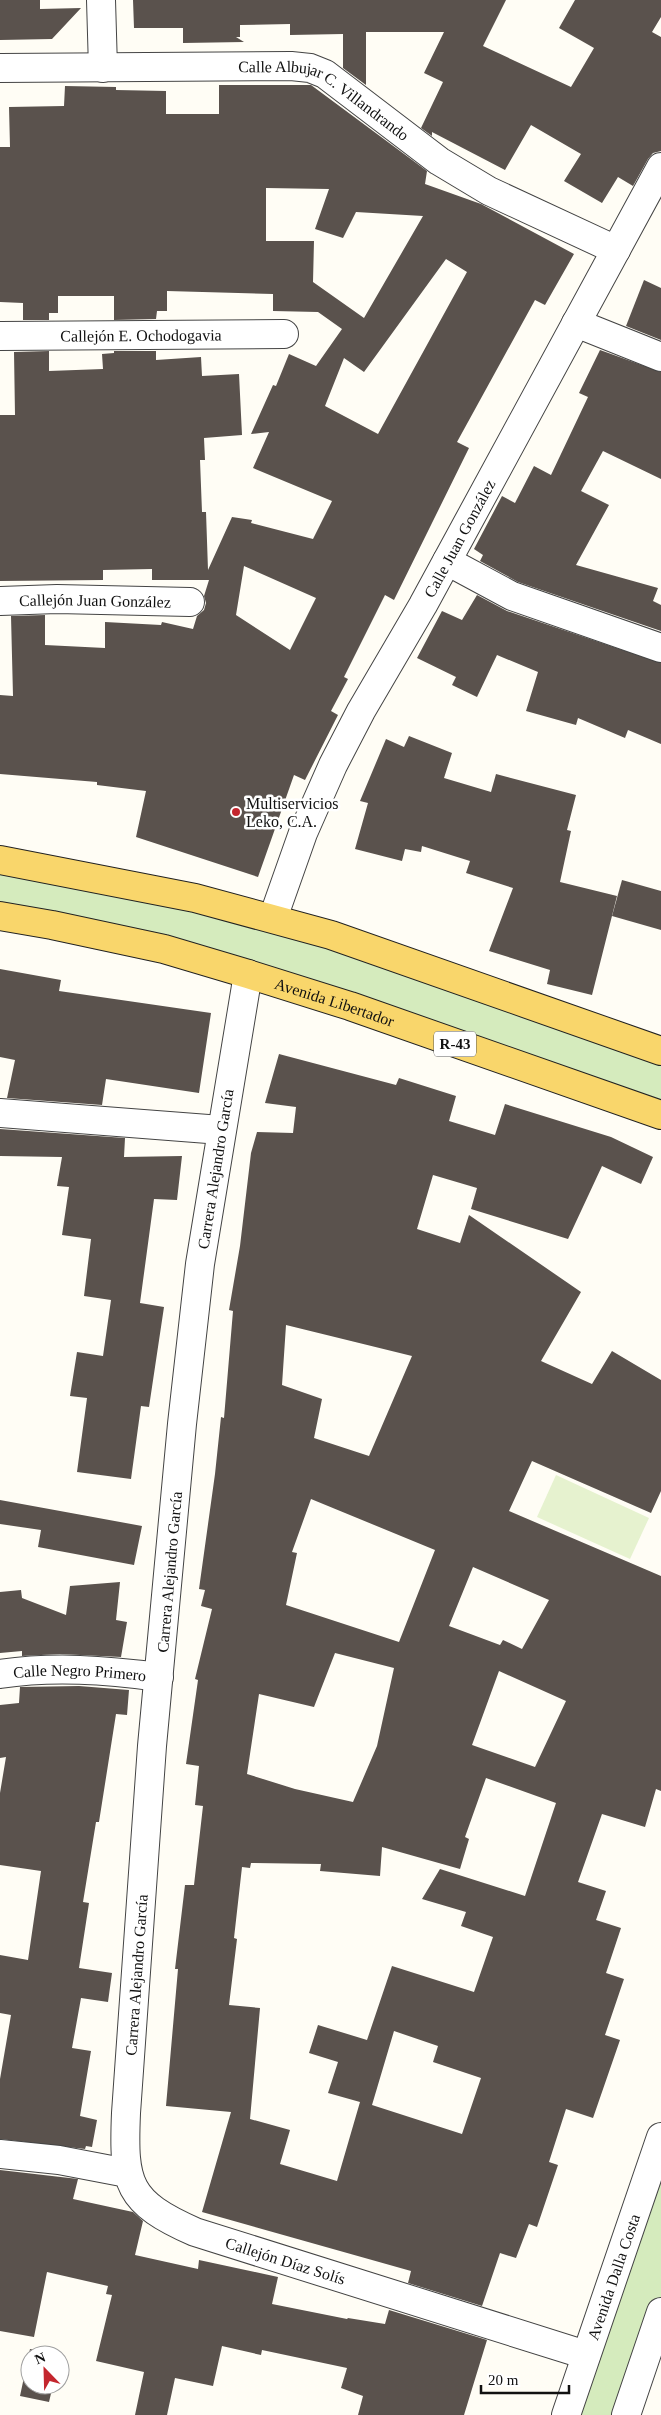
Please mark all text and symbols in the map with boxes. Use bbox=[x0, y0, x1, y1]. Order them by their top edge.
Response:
street label: Calle Albujar C. Villandrando bbox=[238, 58, 412, 144]
street label: Callejón E. Ochodogavia bbox=[60, 326, 222, 345]
street label: Calle Juan González bbox=[421, 477, 499, 600]
street label: Callejón Juan González bbox=[19, 591, 171, 611]
place label: Multiservicios Leko, C.A. bbox=[246, 795, 338, 830]
marker: Multiservicios Leko, C.A. bbox=[230, 806, 242, 818]
street label: Avenida Libertador bbox=[273, 975, 397, 1030]
road number: R-43 bbox=[434, 1032, 476, 1056]
street label: Carrera Alejandro García bbox=[194, 1088, 238, 1250]
street label: Carrera Alejandro García bbox=[154, 1491, 186, 1653]
street label: Calle Negro Primero bbox=[12, 1662, 147, 1684]
street label: Carrera Alejandro García bbox=[122, 1894, 152, 2056]
street label: Avenida Dalla Costa bbox=[584, 2212, 643, 2342]
street label: Callejón Díaz Solís bbox=[223, 2234, 347, 2288]
north arrow bbox=[20, 2345, 70, 2395]
text: N bbox=[33, 2350, 48, 2367]
scale bar bbox=[481, 2362, 568, 2394]
text: 20 m bbox=[488, 2372, 519, 2388]

